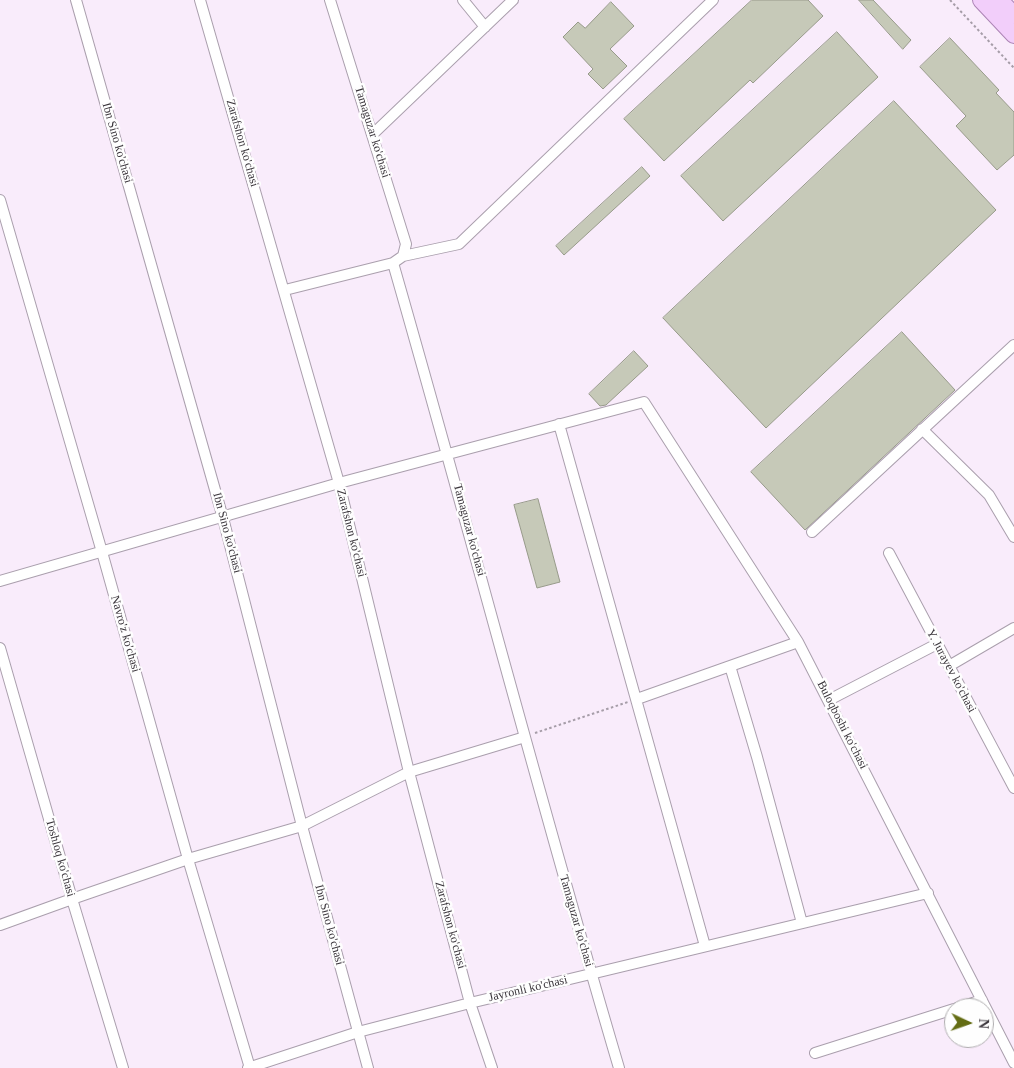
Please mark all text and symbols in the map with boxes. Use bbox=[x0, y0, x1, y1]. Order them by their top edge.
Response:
street label: Tamaguzar ko'chasi bbox=[351, 84, 393, 180]
street label: Zarafshon ko'chasi bbox=[223, 98, 261, 188]
street label: Ibn Sino ko'chasi bbox=[99, 101, 135, 185]
street label: Tamaguzar ko'chasi bbox=[450, 482, 488, 578]
street label: Zarafshon ko'chasi bbox=[333, 487, 369, 579]
street label: Ibn Sino ko'chasi bbox=[209, 491, 245, 575]
street label: Navro'z ko'chasi bbox=[107, 594, 143, 674]
street label: Y. Jurayev ko'chasi bbox=[923, 627, 979, 715]
street label: Buloqboshi ko'chasi bbox=[814, 678, 870, 772]
street label: Toshloq ko'chasi bbox=[42, 817, 78, 899]
street label: Tamaguzar ko'chasi bbox=[556, 873, 596, 969]
street label: Zarafshon ko'chasi bbox=[431, 879, 469, 971]
street label: Ibn Sino ko'chasi bbox=[311, 883, 347, 967]
street label: Jayronli ko'chasi bbox=[487, 973, 569, 1005]
north arrow bbox=[944, 998, 994, 1048]
text: N bbox=[976, 1018, 991, 1029]

